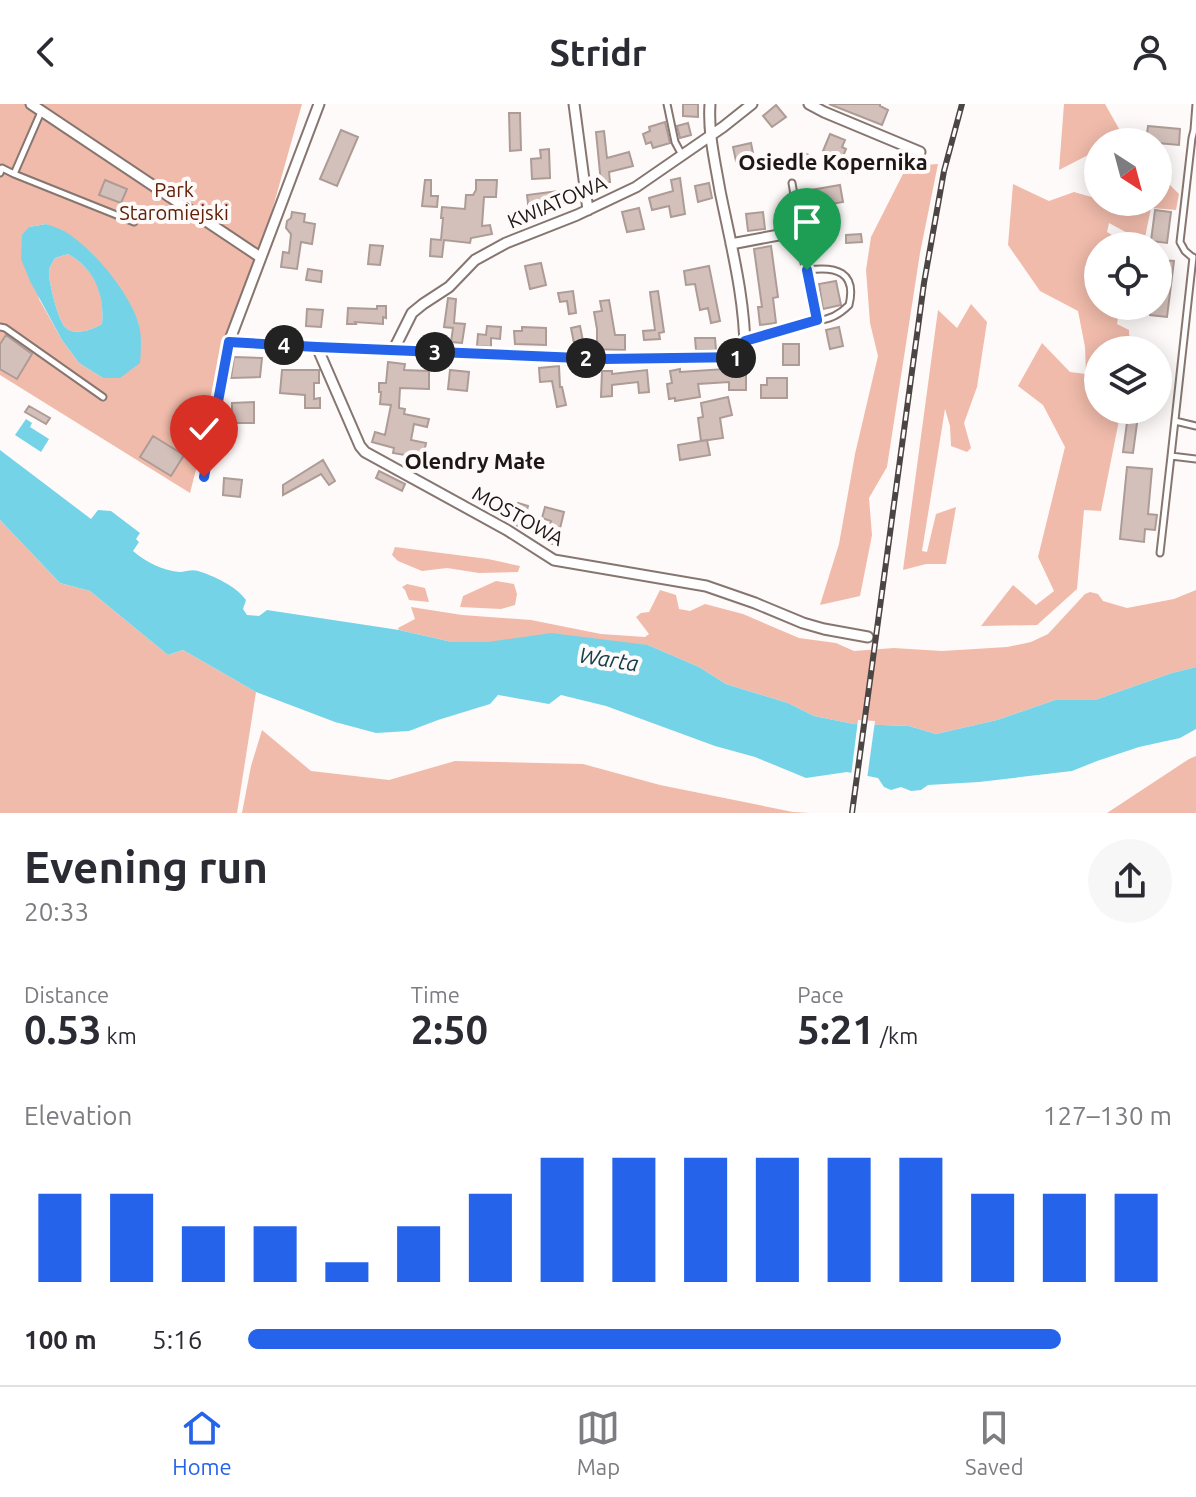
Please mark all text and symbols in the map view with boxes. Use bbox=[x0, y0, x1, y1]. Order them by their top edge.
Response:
icon: back bbox=[24, 30, 68, 74]
icon: person bbox=[1128, 30, 1172, 74]
text: Stridr bbox=[549, 32, 647, 73]
north arrow bbox=[1084, 128, 1172, 216]
map controls bbox=[1084, 128, 1172, 424]
district label: Osiedle Kopernika bbox=[738, 149, 928, 174]
street label: KWIATOWA bbox=[504, 170, 610, 233]
park label: Park Staromiejski bbox=[119, 178, 229, 224]
pin bbox=[773, 188, 841, 270]
icon: arrive bbox=[785, 200, 829, 244]
button: locate bbox=[1084, 232, 1172, 320]
pin: 4 bbox=[264, 325, 304, 365]
text: 4 bbox=[278, 332, 290, 357]
pin: 3 bbox=[415, 332, 455, 372]
button: layers bbox=[1084, 336, 1172, 424]
pin: 2 bbox=[566, 338, 606, 378]
pin: 1 bbox=[716, 338, 756, 378]
text: 3 bbox=[429, 339, 441, 364]
text: 2 bbox=[580, 345, 592, 370]
text: 1 bbox=[730, 345, 742, 370]
pin bbox=[170, 395, 238, 477]
icon: check bbox=[182, 407, 226, 451]
district label: Olendry Małe bbox=[405, 448, 545, 473]
street label: MOSTOWA bbox=[469, 481, 568, 550]
water label: Warta bbox=[578, 641, 641, 676]
button: share bbox=[1088, 839, 1172, 923]
text: Evening run bbox=[24, 842, 268, 891]
text: 20:33 bbox=[24, 897, 89, 926]
text: Distance bbox=[24, 982, 109, 1007]
text: Time bbox=[411, 982, 460, 1007]
text: Pace bbox=[797, 982, 844, 1007]
text: 0.53 bbox=[24, 1007, 102, 1052]
text: 2:50 bbox=[411, 1007, 488, 1052]
text: 5:21 bbox=[797, 1007, 875, 1052]
text: km bbox=[102, 1023, 137, 1048]
text: /km bbox=[875, 1023, 918, 1048]
text: Elevation bbox=[24, 1101, 132, 1130]
text: 127–130 m bbox=[1043, 1101, 1172, 1130]
text: 100 m bbox=[24, 1325, 97, 1354]
text: 5:16 bbox=[152, 1325, 202, 1354]
tab: Home bbox=[172, 1406, 232, 1479]
tab: Map bbox=[576, 1406, 620, 1479]
tab: Saved bbox=[965, 1406, 1024, 1479]

